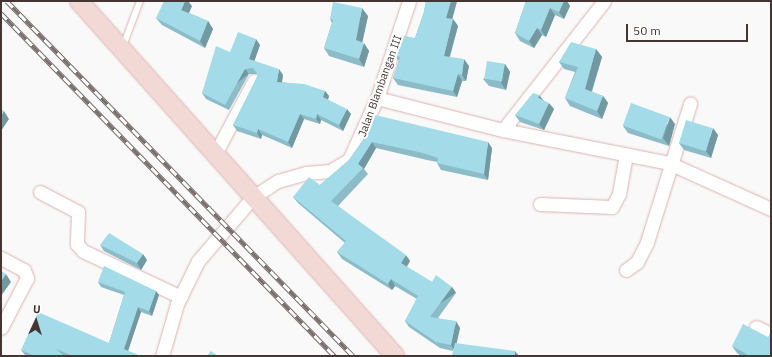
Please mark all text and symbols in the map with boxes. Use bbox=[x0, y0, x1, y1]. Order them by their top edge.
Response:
scale bar bbox=[628, 16, 750, 42]
text: 50 m bbox=[633, 23, 661, 38]
street label: Jalan Blambangan III bbox=[355, 33, 405, 139]
north arrow bbox=[16, 301, 56, 341]
text: U bbox=[33, 302, 41, 316]

